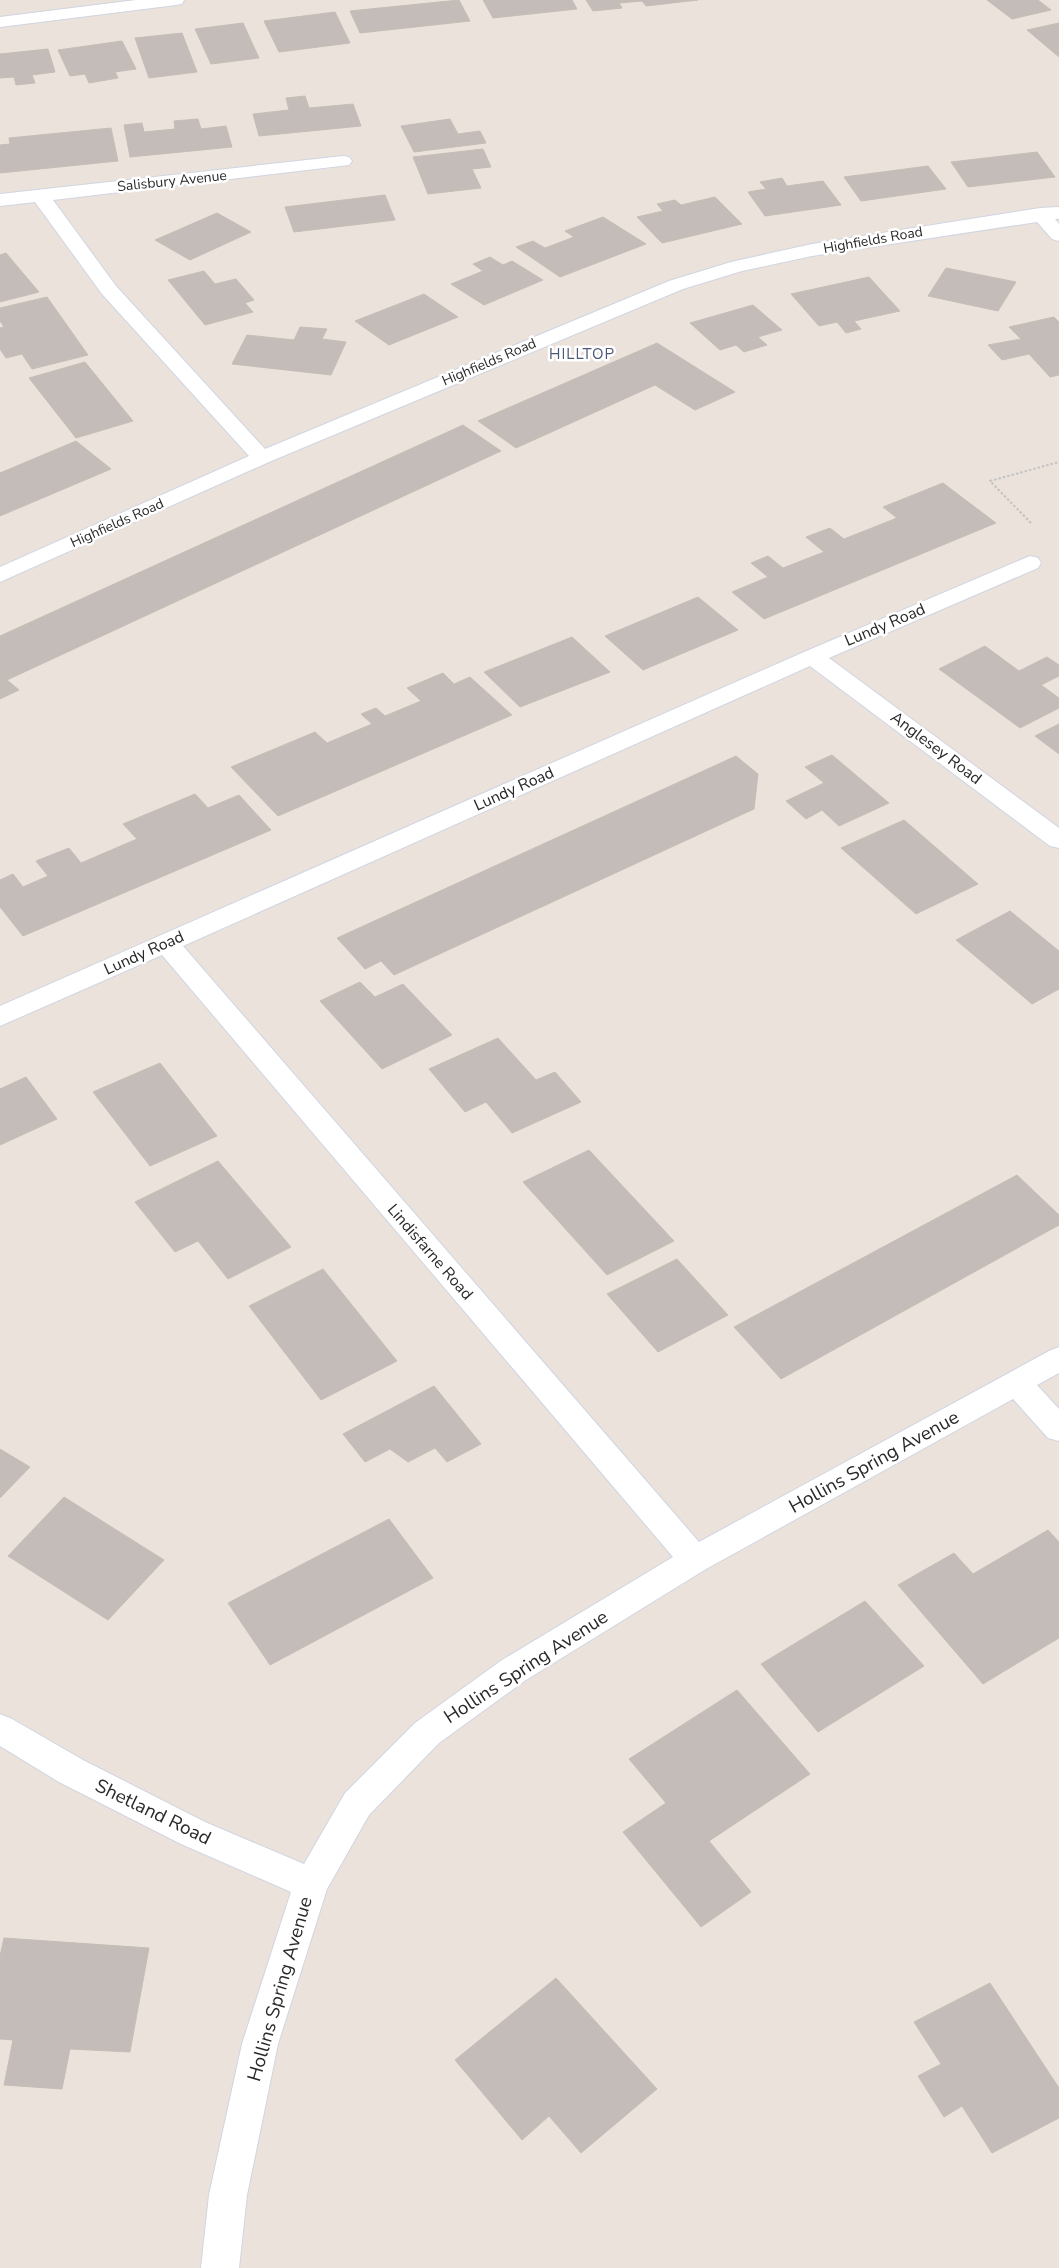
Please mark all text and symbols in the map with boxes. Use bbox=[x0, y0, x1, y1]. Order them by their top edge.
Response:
street label: Salisbury Avenue bbox=[116, 166, 228, 196]
street label: Highfields Road bbox=[822, 222, 924, 258]
street label: Highfields Road bbox=[439, 334, 539, 390]
district label: HILLTOP bbox=[549, 344, 615, 364]
street label: Highfields Road bbox=[67, 494, 167, 552]
street label: Lundy Road bbox=[841, 598, 929, 652]
street label: Anglesey Road bbox=[886, 706, 986, 790]
street label: Lundy Road bbox=[470, 762, 558, 816]
street label: Lundy Road bbox=[100, 926, 188, 980]
street label: Lindisfarne Road bbox=[382, 1199, 478, 1305]
street label: Hollins Spring Avenue bbox=[784, 1404, 964, 1520]
street label: Hollins Spring Avenue bbox=[439, 1604, 613, 1730]
street label: Shetland Road bbox=[91, 1773, 215, 1851]
street label: Hollins Spring Avenue bbox=[241, 1894, 319, 2084]

